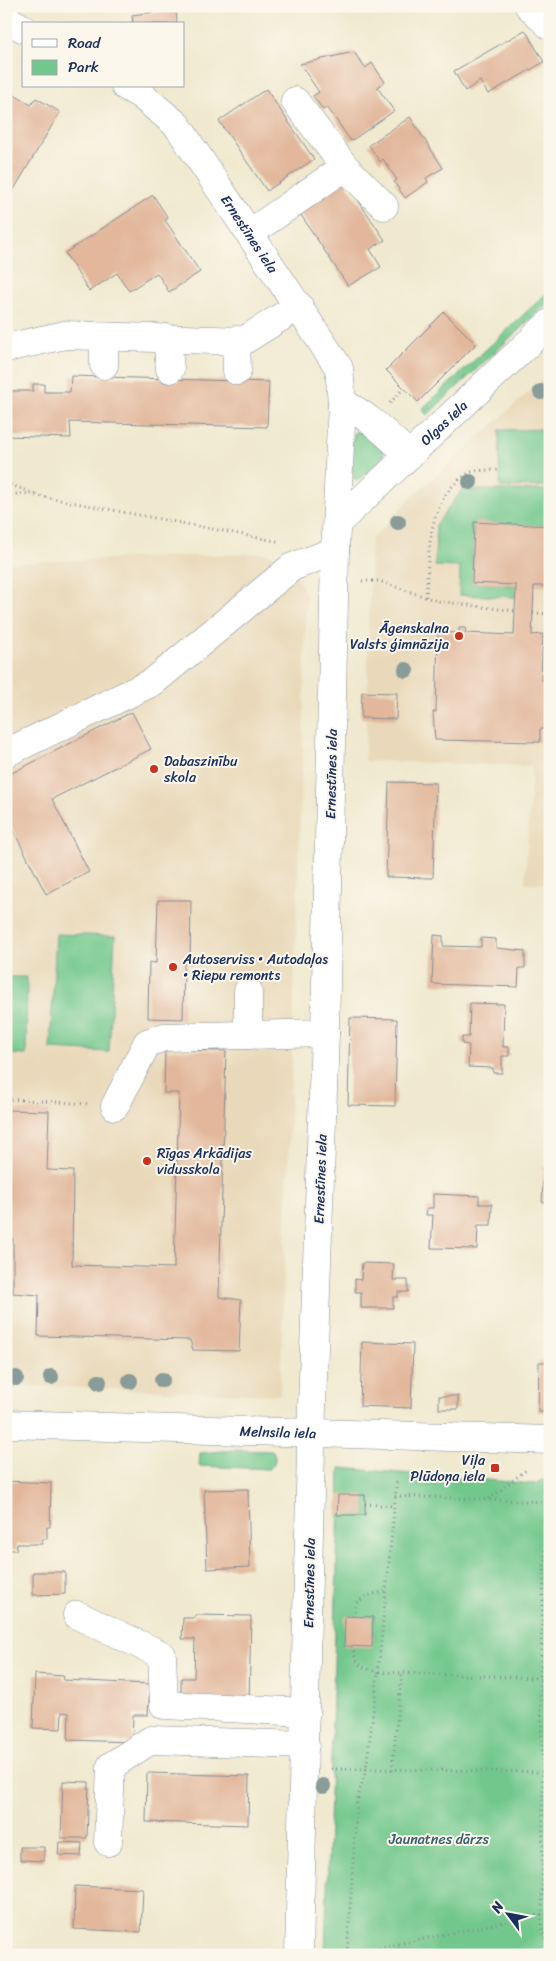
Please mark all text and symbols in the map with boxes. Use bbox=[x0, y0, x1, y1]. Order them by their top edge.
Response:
legend bbox=[22, 22, 185, 88]
text: Road bbox=[68, 30, 101, 56]
text: Park bbox=[68, 54, 99, 80]
street label: Ernestīnes iela bbox=[214, 190, 285, 279]
street label: Olgas iela bbox=[414, 394, 474, 452]
place label: Āgenskalna Valsts ģimnāzija bbox=[350, 616, 449, 657]
marker: Āgenskalna Valsts ģimnāzija bbox=[453, 630, 465, 642]
street label: Ernestīnes iela bbox=[318, 728, 345, 819]
place label: Dabaszinību skola bbox=[163, 749, 238, 790]
marker: Dabaszinību skola bbox=[148, 763, 160, 775]
place label: Autoserviss • Autodaļas • Riepu remonts bbox=[182, 947, 328, 988]
marker: Autoserviss • Autodaļas • Riepu remonts bbox=[167, 961, 179, 973]
street label: Ernestīnes iela bbox=[306, 1133, 335, 1225]
place label: Rīgas Arkādijas vidusskola bbox=[157, 1141, 252, 1182]
marker: Rīgas Arkādijas vidusskola bbox=[141, 1155, 153, 1167]
street label: Melnsila iela bbox=[239, 1419, 317, 1446]
place label: Viļa Plūdoņa iela bbox=[410, 1448, 486, 1489]
marker: Viļa Plūdoņa iela bbox=[489, 1462, 501, 1474]
street label: Ernestīnes iela bbox=[296, 1537, 323, 1628]
park label: Jaunatnes dārzs bbox=[388, 1827, 490, 1852]
north arrow bbox=[484, 1888, 534, 1938]
text: N bbox=[484, 1896, 511, 1919]

